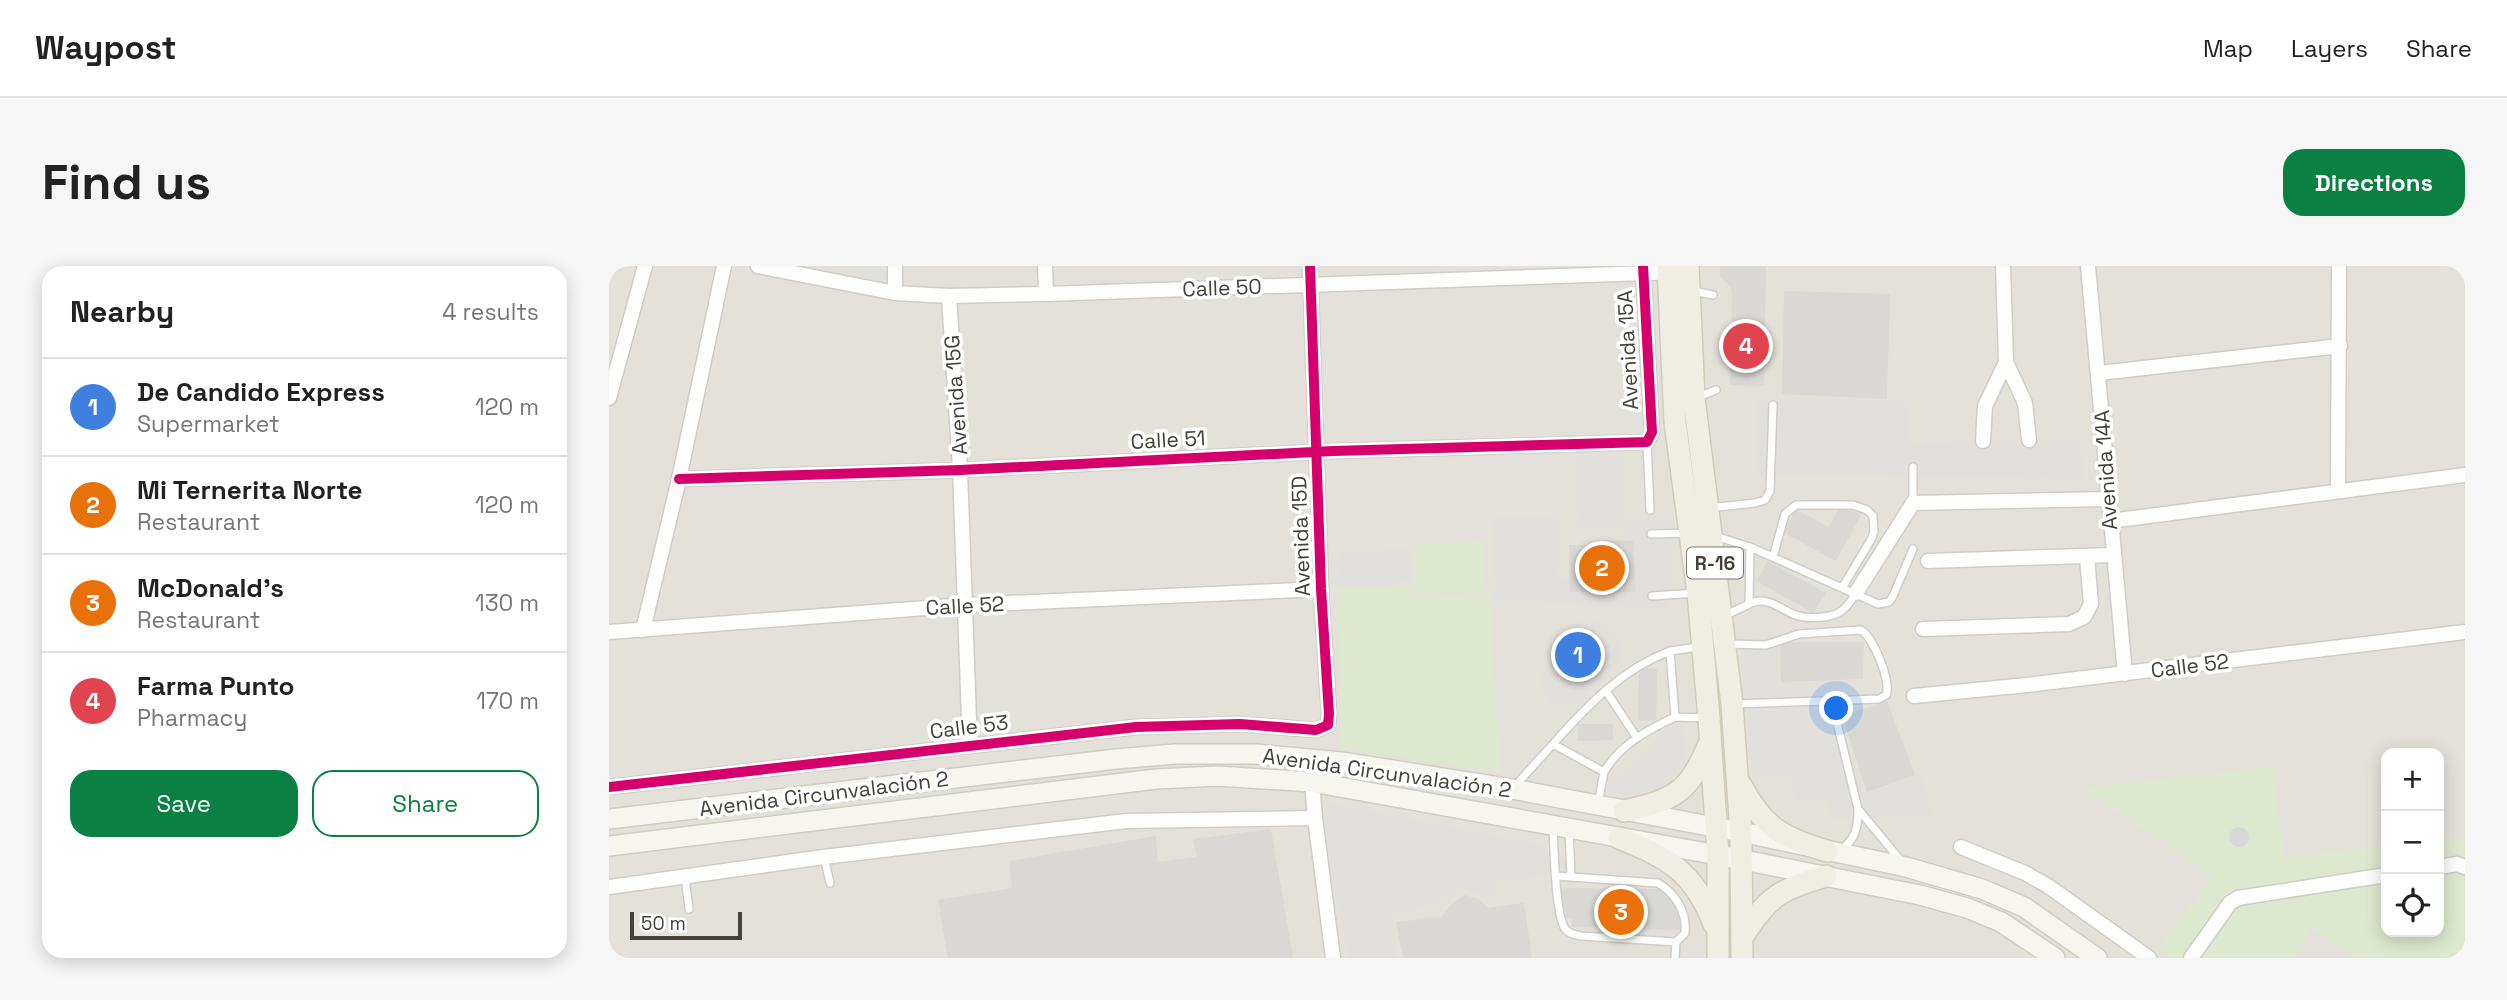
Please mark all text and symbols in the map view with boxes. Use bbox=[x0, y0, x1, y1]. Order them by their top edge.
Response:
text: Waypost bbox=[35, 27, 177, 69]
text: Map bbox=[2203, 33, 2253, 64]
text: Layers bbox=[2291, 33, 2368, 64]
text: Share bbox=[2406, 33, 2472, 64]
button: Directions bbox=[2283, 149, 2465, 216]
text: Find us bbox=[42, 151, 211, 213]
street label: Calle 50 bbox=[1182, 273, 1262, 302]
street label: Avenida 15A bbox=[1611, 290, 1644, 411]
text: Nearby bbox=[70, 292, 174, 331]
text: 4 results bbox=[442, 297, 539, 327]
pin: 4 bbox=[1723, 320, 1769, 372]
street label: Avenida 15G bbox=[938, 334, 973, 456]
text: De Candido Express bbox=[137, 375, 385, 409]
text: 1 bbox=[88, 392, 98, 422]
text: 120 m bbox=[475, 392, 539, 422]
text: Supermarket bbox=[137, 409, 279, 439]
street label: Avenida 14A bbox=[2088, 409, 2123, 531]
street label: Calle 51 bbox=[1130, 424, 1206, 455]
text: Mi Ternerita Norte bbox=[137, 473, 363, 507]
street label: Avenida 15D bbox=[1285, 475, 1316, 597]
text: 2 bbox=[86, 490, 100, 520]
text: 120 m bbox=[475, 490, 539, 520]
text: Restaurant bbox=[137, 507, 260, 537]
pin: 2 bbox=[1579, 542, 1625, 594]
road number: R-16 bbox=[1687, 548, 1743, 578]
text: McDonald's bbox=[137, 571, 284, 605]
text: 3 bbox=[86, 588, 100, 618]
text: 130 m bbox=[475, 588, 539, 618]
street label: Calle 52 bbox=[925, 590, 1005, 621]
text: Restaurant bbox=[137, 605, 260, 635]
pin: 1 bbox=[1555, 629, 1601, 681]
street label: Calle 52 bbox=[2149, 647, 2231, 684]
text: Farma Punto bbox=[137, 669, 295, 703]
text: 4 bbox=[86, 686, 100, 716]
text: 170 m bbox=[476, 686, 539, 716]
your location bbox=[1819, 691, 1853, 725]
text: Pharmacy bbox=[137, 703, 247, 733]
street label: Calle 53 bbox=[928, 708, 1010, 745]
street label: Avenida Circunvalación 2 bbox=[1261, 742, 1513, 803]
map controls bbox=[2381, 748, 2444, 937]
button: + bbox=[2381, 748, 2444, 811]
street label: Avenida Circunvalación 2 bbox=[698, 765, 950, 822]
button: Save bbox=[70, 770, 298, 837]
button: Share bbox=[312, 770, 539, 837]
button: − bbox=[2381, 811, 2444, 874]
button: locate bbox=[2381, 874, 2444, 937]
pin: 3 bbox=[1598, 886, 1644, 938]
scale bar bbox=[630, 909, 742, 941]
text: 50 m bbox=[641, 911, 686, 936]

